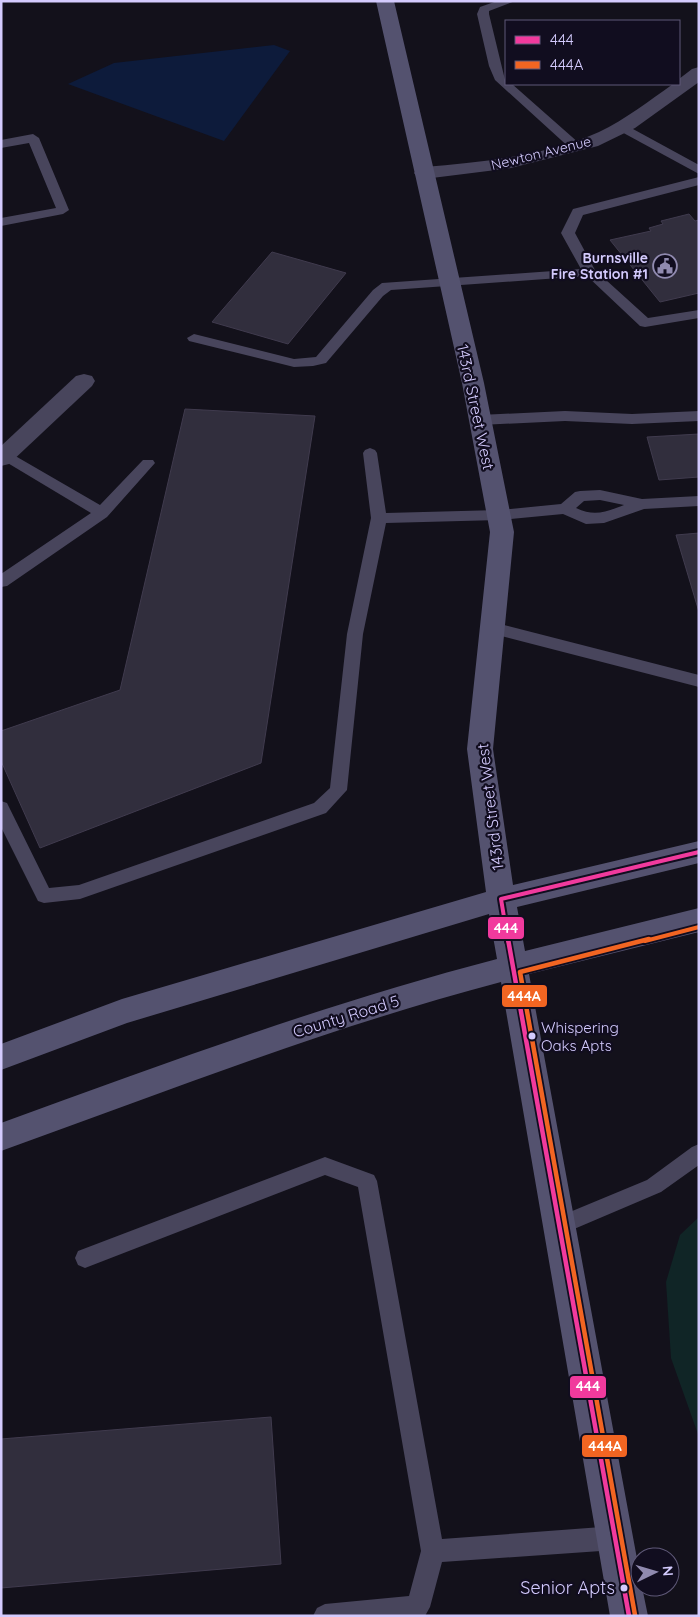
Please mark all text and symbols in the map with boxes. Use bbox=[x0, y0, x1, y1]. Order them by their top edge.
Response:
legend bbox=[505, 20, 680, 85]
text: 444 bbox=[550, 30, 574, 49]
text: 444A bbox=[550, 55, 584, 74]
street label: Newton Avenue bbox=[489, 132, 593, 174]
place label: Burnsville Fire Station #1 bbox=[551, 249, 648, 283]
public building icon: Burnsville Fire Station #1 bbox=[652, 253, 678, 279]
street label: 143rd Street West bbox=[453, 342, 499, 472]
street label: 143rd Street West bbox=[472, 742, 508, 872]
line badge: 444 bbox=[487, 916, 525, 940]
text: 444 bbox=[494, 919, 518, 937]
line badge: 444A bbox=[501, 984, 548, 1008]
text: 444A bbox=[507, 987, 541, 1005]
street label: County Road 5 bbox=[290, 990, 402, 1042]
place label: Whispering Oaks Apts bbox=[541, 1018, 619, 1055]
marker: Whispering Oaks Apts bbox=[527, 1031, 537, 1041]
line badge: 444 bbox=[569, 1375, 607, 1399]
text: 444 bbox=[576, 1377, 600, 1395]
line badge: 444A bbox=[581, 1434, 628, 1458]
text: 444A bbox=[588, 1437, 622, 1455]
north arrow bbox=[630, 1547, 680, 1597]
text: N bbox=[659, 1565, 677, 1577]
place label: Senior Apts bbox=[520, 1576, 615, 1599]
marker: Senior Apts bbox=[619, 1583, 629, 1593]

